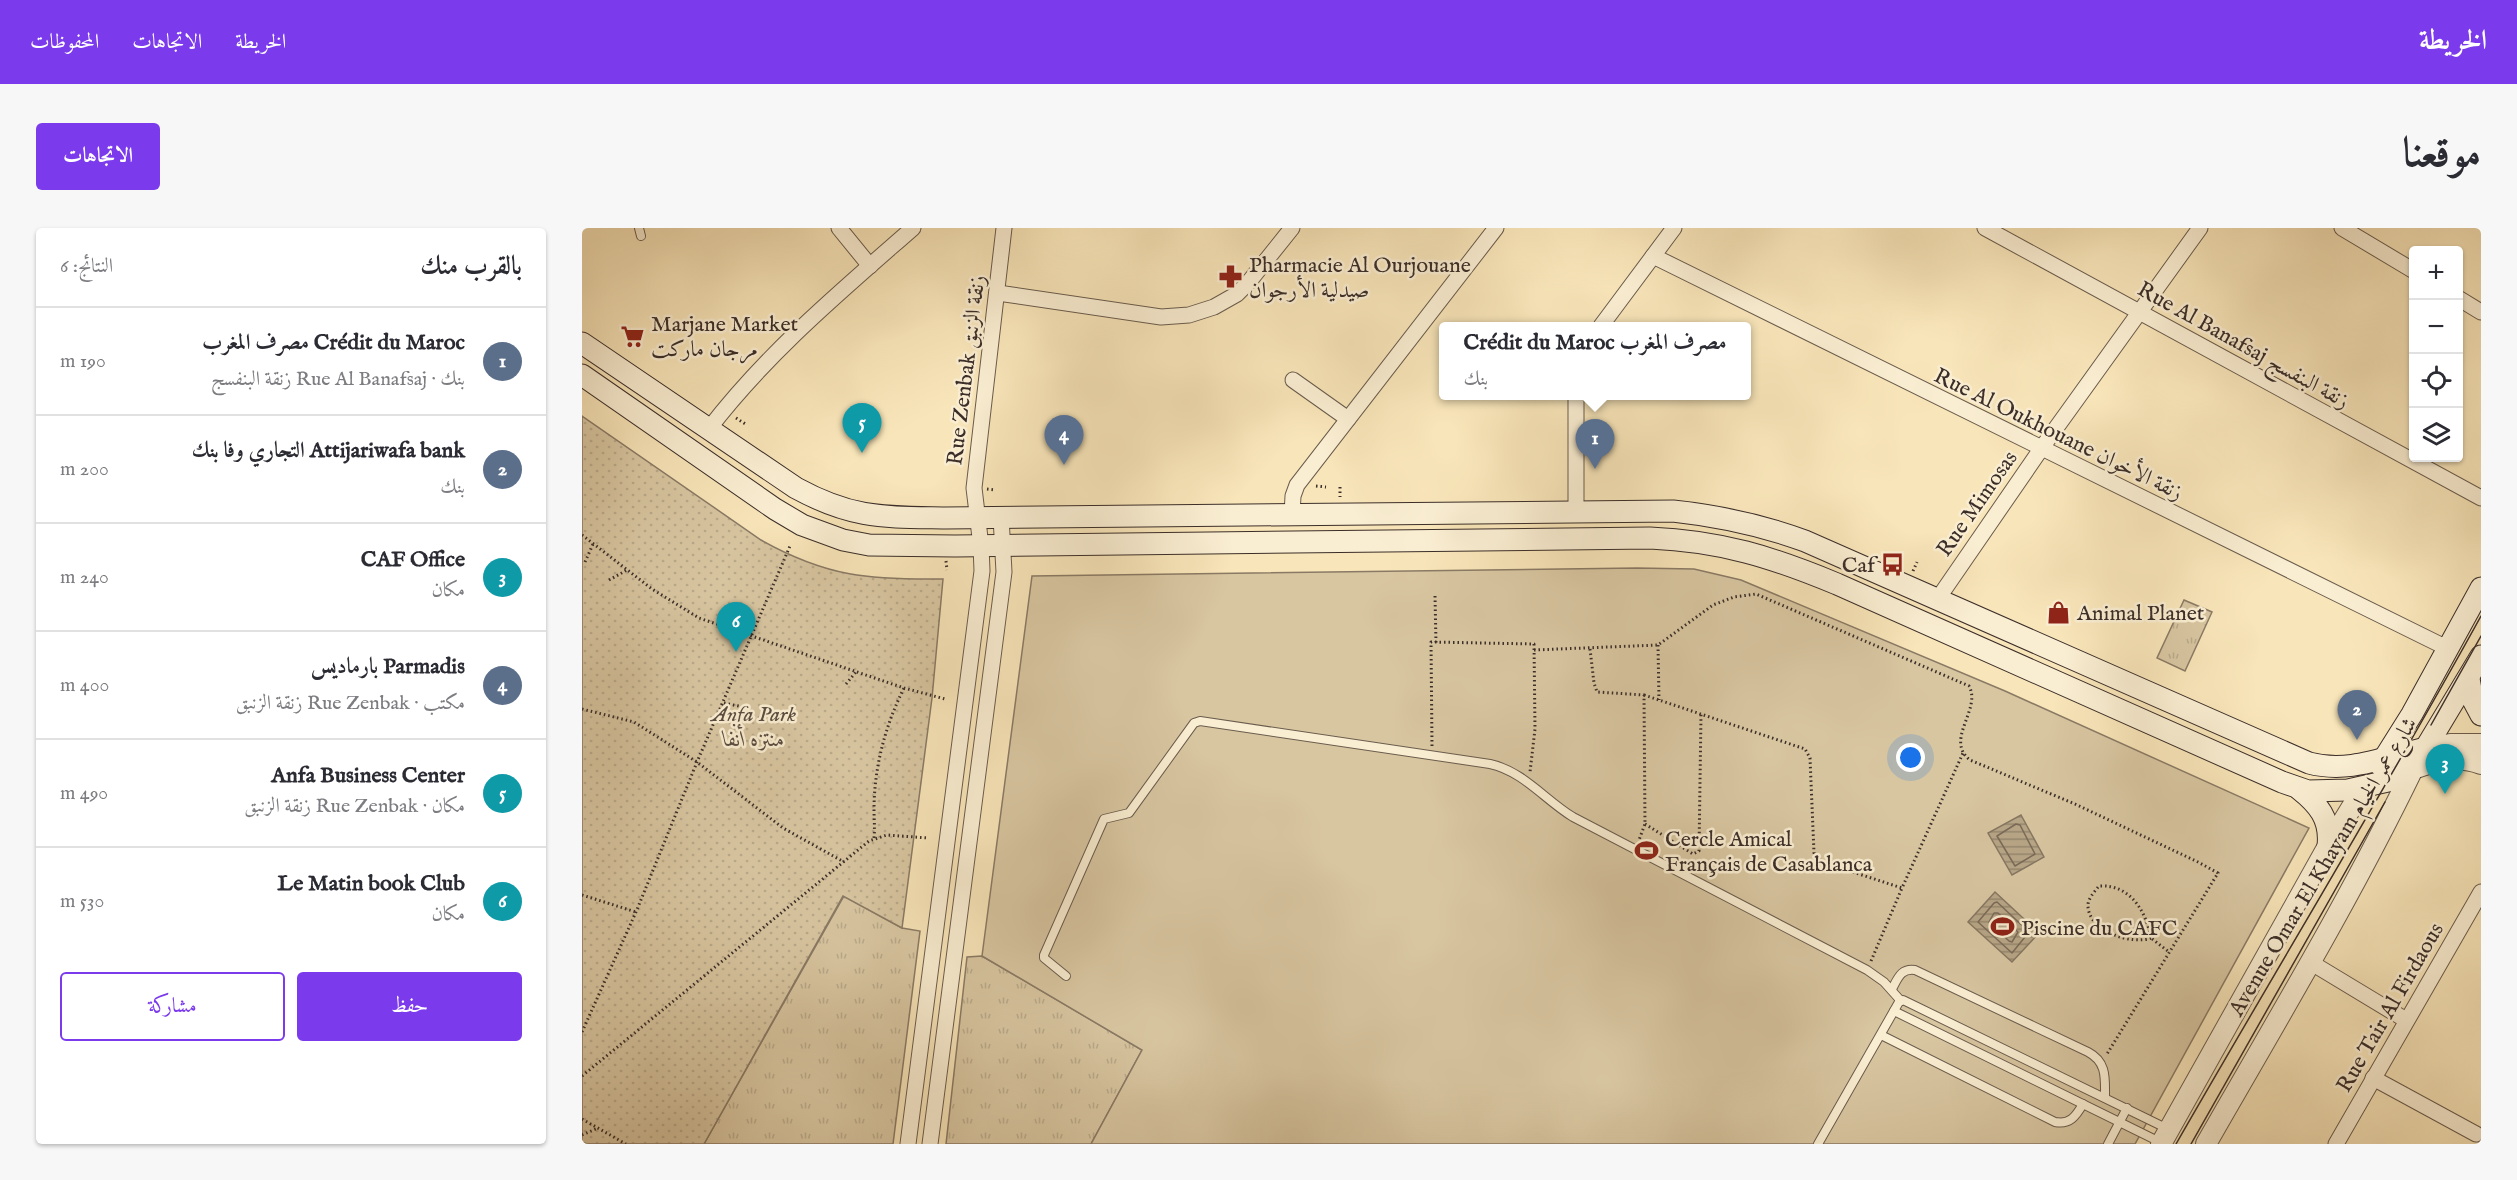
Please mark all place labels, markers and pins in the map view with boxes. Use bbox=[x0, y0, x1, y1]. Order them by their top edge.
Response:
place label: Pharmacie Al Ourjouane صيدلية الأرجوان bbox=[1249, 252, 1471, 305]
pharmacy icon: Pharmacie Al Ourjouane صيدلية الأرجوان bbox=[1218, 264, 1244, 290]
place label: Marjane Market مرجان ماركت bbox=[651, 311, 799, 364]
supermarket icon: Marjane Market مرجان ماركت bbox=[620, 323, 646, 349]
pin: 5 bbox=[842, 404, 882, 453]
pin: 4 bbox=[1044, 416, 1084, 465]
pin: 1 bbox=[1576, 420, 1614, 469]
bus stop icon: Caf bbox=[1880, 551, 1906, 577]
place label: Caf bbox=[1842, 552, 1879, 580]
shop icon: Animal Planet bbox=[2046, 599, 2072, 625]
place label: Animal Planet bbox=[2076, 600, 2205, 628]
pin: 6 bbox=[716, 602, 756, 652]
pin: 2 bbox=[2338, 690, 2376, 740]
pin: 3 bbox=[2426, 744, 2464, 794]
place label: Cercle Amical Français de Casablanca bbox=[1665, 826, 1873, 879]
sports icon: Cercle Amical Français de Casablanca bbox=[1634, 838, 1660, 864]
sports icon: Piscine du CAFC bbox=[1990, 914, 2016, 940]
place label: Piscine du CAFC bbox=[2021, 915, 2177, 943]

